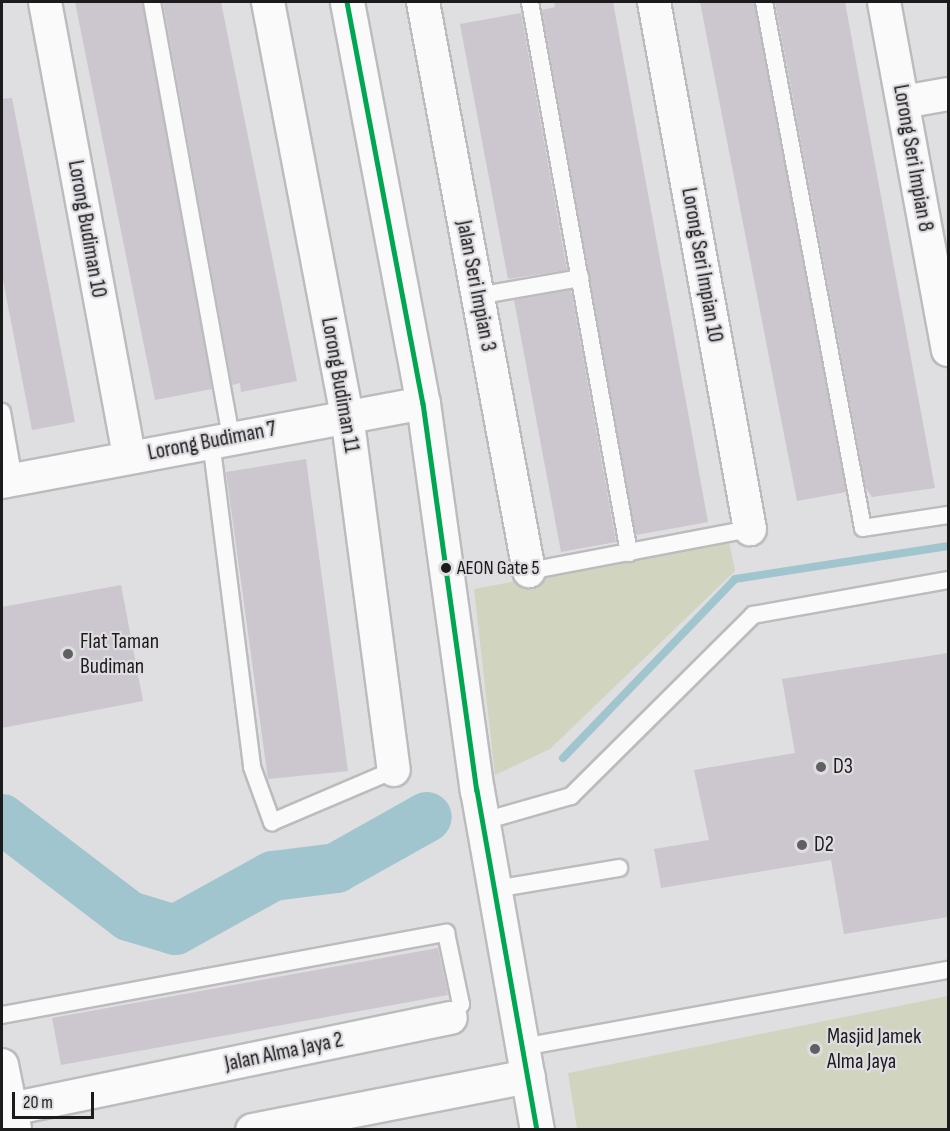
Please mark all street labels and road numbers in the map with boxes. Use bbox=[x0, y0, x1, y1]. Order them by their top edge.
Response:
street label: Lorong Seri Impian 8 bbox=[887, 82, 939, 234]
street label: Lorong Budiman 10 bbox=[62, 158, 112, 300]
street label: Lorong Seri Impian 10 bbox=[675, 186, 729, 344]
street label: Jalan Seri Impian 3 bbox=[450, 218, 502, 354]
street label: Lorong Budiman 11 bbox=[315, 315, 365, 455]
street label: Lorong Budiman 7 bbox=[145, 416, 279, 466]
street label: Jalan Alma Jaya 2 bbox=[222, 1027, 346, 1077]

